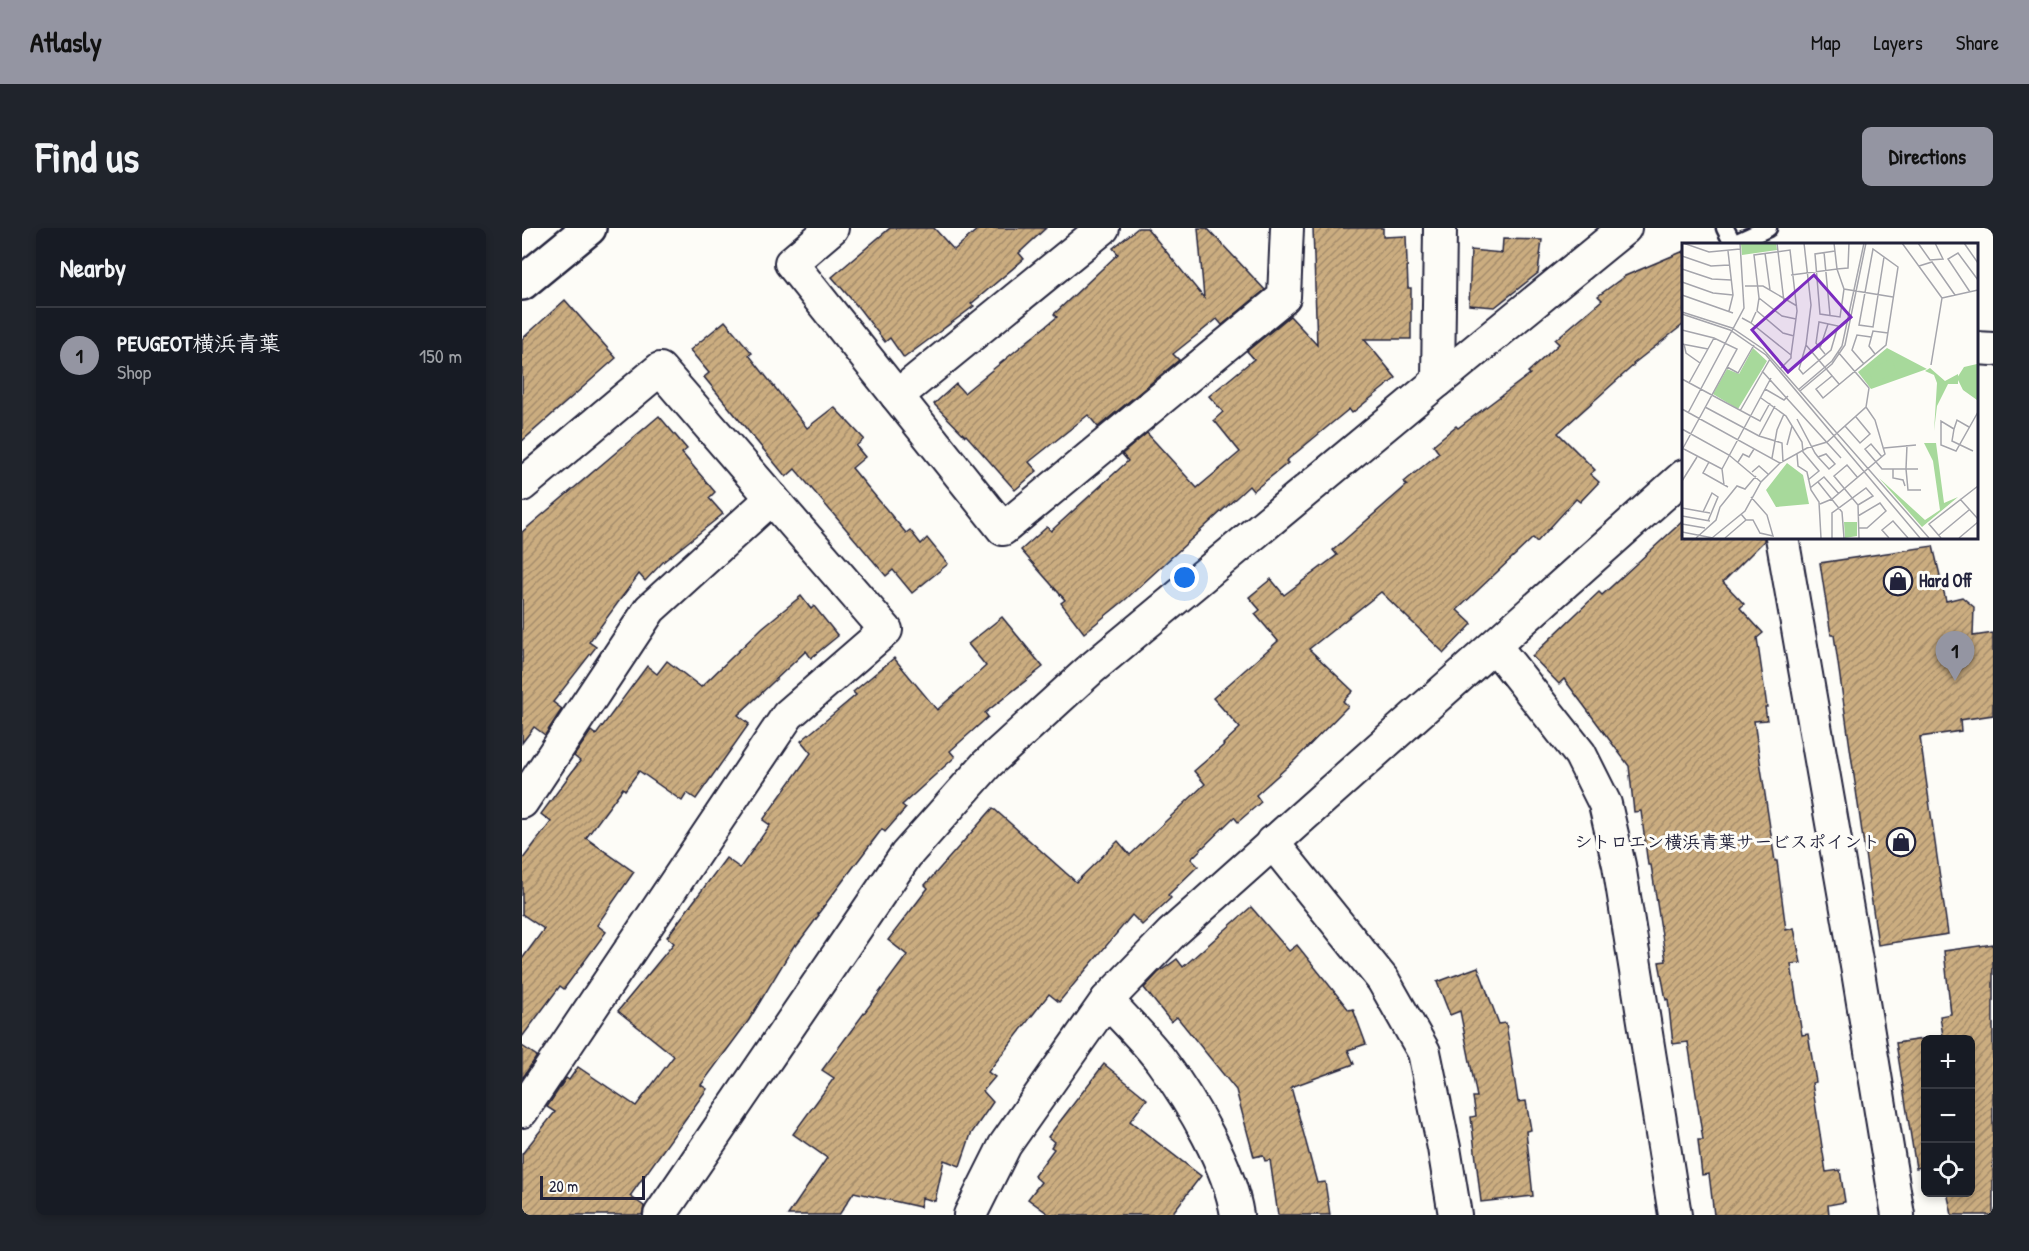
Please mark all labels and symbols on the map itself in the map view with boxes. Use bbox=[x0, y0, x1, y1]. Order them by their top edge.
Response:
inset map bbox=[1682, 243, 1978, 538]
your location bbox=[1170, 563, 1199, 592]
shop icon: Hard Off bbox=[1882, 565, 1914, 597]
place label: Hard Off bbox=[1919, 568, 1973, 593]
pin: 1 bbox=[1936, 632, 1974, 681]
shop icon: シトロエン横浜青葉サービスポイント bbox=[1885, 826, 1917, 858]
place label: シトロエン横浜青葉サービスポイント bbox=[1574, 829, 1880, 854]
scale bar bbox=[540, 1173, 645, 1200]

